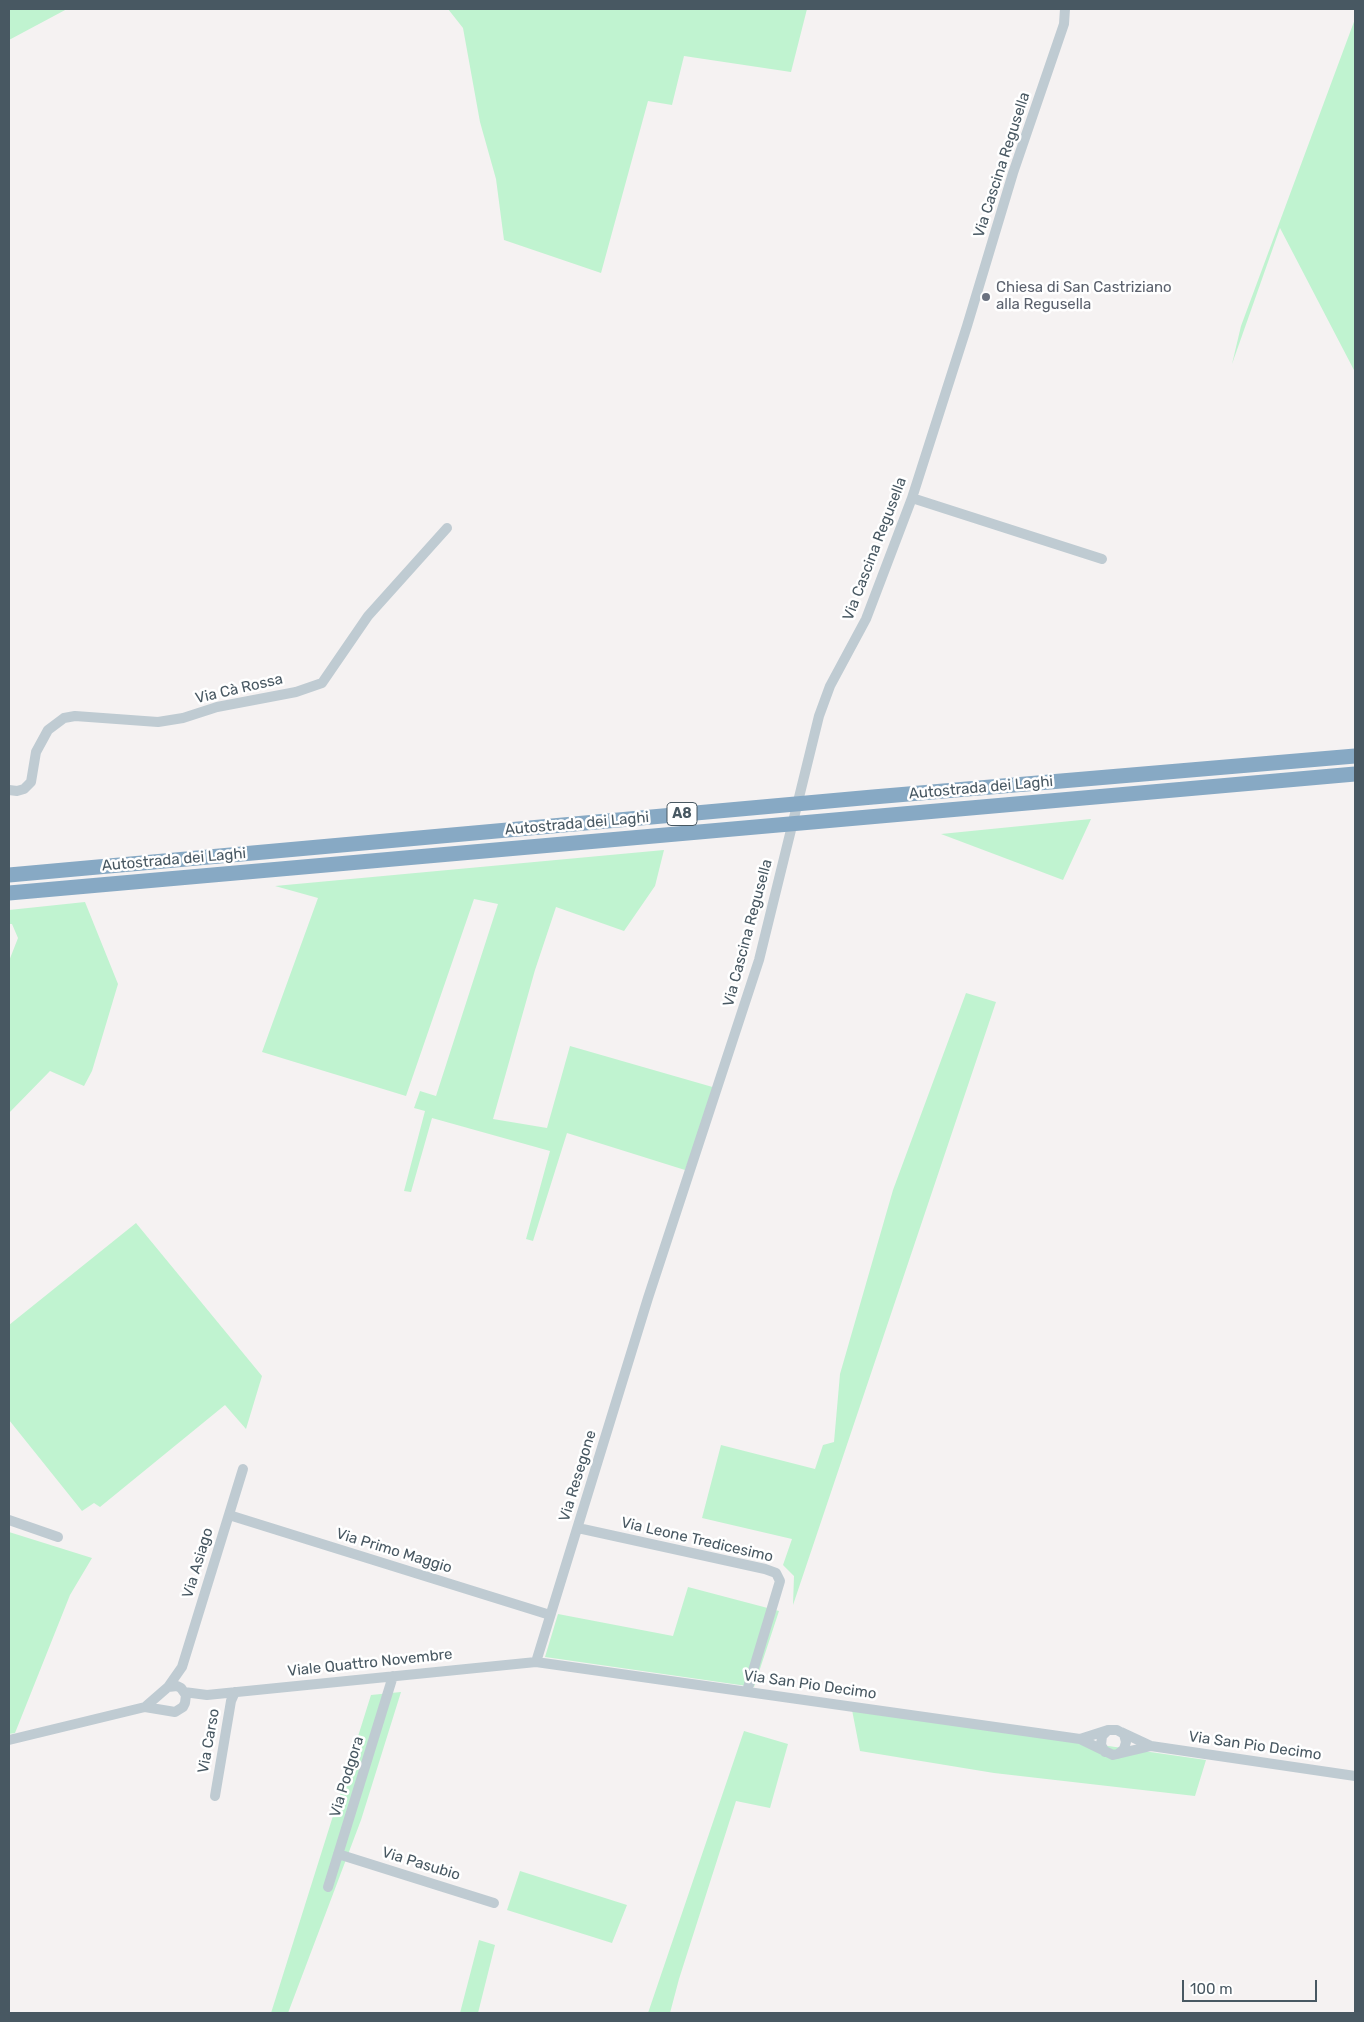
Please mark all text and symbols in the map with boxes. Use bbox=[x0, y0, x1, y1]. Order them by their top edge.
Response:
street label: Via Cascina Regusella bbox=[970, 90, 1034, 240]
place label: Chiesa di San Castriziano alla Regusella bbox=[996, 279, 1172, 314]
marker: Chiesa di San Castriziano alla Regusella bbox=[980, 291, 992, 303]
street label: Via Cascina Regusella bbox=[839, 475, 911, 623]
street label: Via Cà Rossa bbox=[194, 670, 284, 708]
street label: Autostrada dei Laghi bbox=[908, 773, 1054, 803]
road number: A8 bbox=[667, 802, 697, 826]
street label: Autostrada dei Laghi bbox=[504, 809, 650, 839]
street label: Autostrada dei Laghi bbox=[101, 845, 247, 875]
street label: Via Cascina Regusella bbox=[720, 857, 776, 1009]
street label: Via Resegone bbox=[556, 1428, 600, 1524]
street label: Via Leone Tredicesimo bbox=[619, 1514, 775, 1566]
street label: Via Primo Maggio bbox=[334, 1525, 454, 1577]
street label: Via Asiago bbox=[179, 1526, 217, 1600]
street label: Viale Quattro Novembre bbox=[287, 1645, 453, 1681]
street label: Via San Pio Decimo bbox=[742, 1667, 878, 1703]
street label: Via Carso bbox=[194, 1707, 224, 1775]
street label: Via San Pio Decimo bbox=[1187, 1728, 1323, 1764]
street label: Via Podgora bbox=[326, 1734, 368, 1820]
street label: Via Pasubio bbox=[380, 1844, 462, 1884]
scale bar bbox=[1184, 1970, 1319, 2002]
text: 100 m bbox=[1190, 1980, 1232, 1998]

